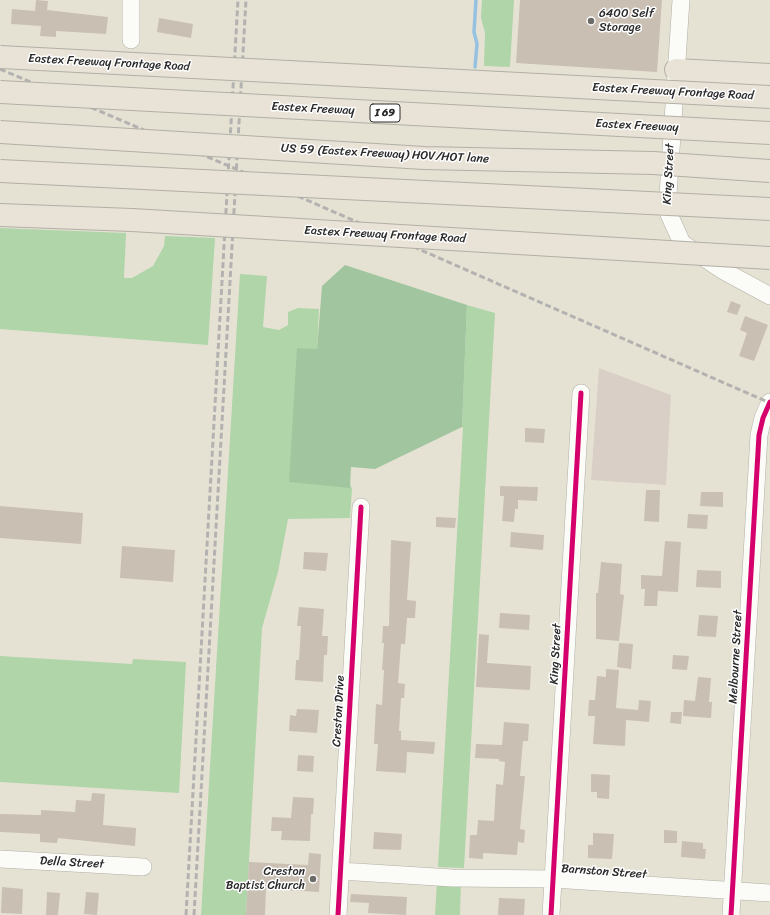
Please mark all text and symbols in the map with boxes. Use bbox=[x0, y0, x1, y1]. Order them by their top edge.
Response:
place label: 6400 Self Storage bbox=[599, 7, 654, 35]
marker: 6400 Self Storage bbox=[586, 16, 596, 26]
street label: Eastex Freeway Frontage Road bbox=[28, 52, 190, 74]
street label: Eastex Freeway Frontage Road bbox=[592, 81, 754, 103]
street label: Eastex Freeway bbox=[271, 100, 355, 118]
road number: I 69 bbox=[370, 104, 400, 122]
street label: Eastex Freeway bbox=[595, 117, 679, 135]
street label: US 59 (Eastex Freeway) HOV/HOT lane bbox=[281, 141, 489, 167]
street label: King Street bbox=[660, 143, 678, 205]
street label: Eastex Freeway Frontage Road bbox=[304, 224, 466, 246]
street label: Melbourne Street bbox=[726, 610, 746, 704]
street label: King Street bbox=[547, 623, 565, 685]
street label: Creston Drive bbox=[330, 675, 348, 747]
street label: Della Street bbox=[40, 854, 104, 872]
street label: Barnston Street bbox=[561, 862, 647, 882]
place label: Creston Baptist Church bbox=[226, 865, 305, 893]
marker: Creston Baptist Church bbox=[308, 874, 318, 884]

